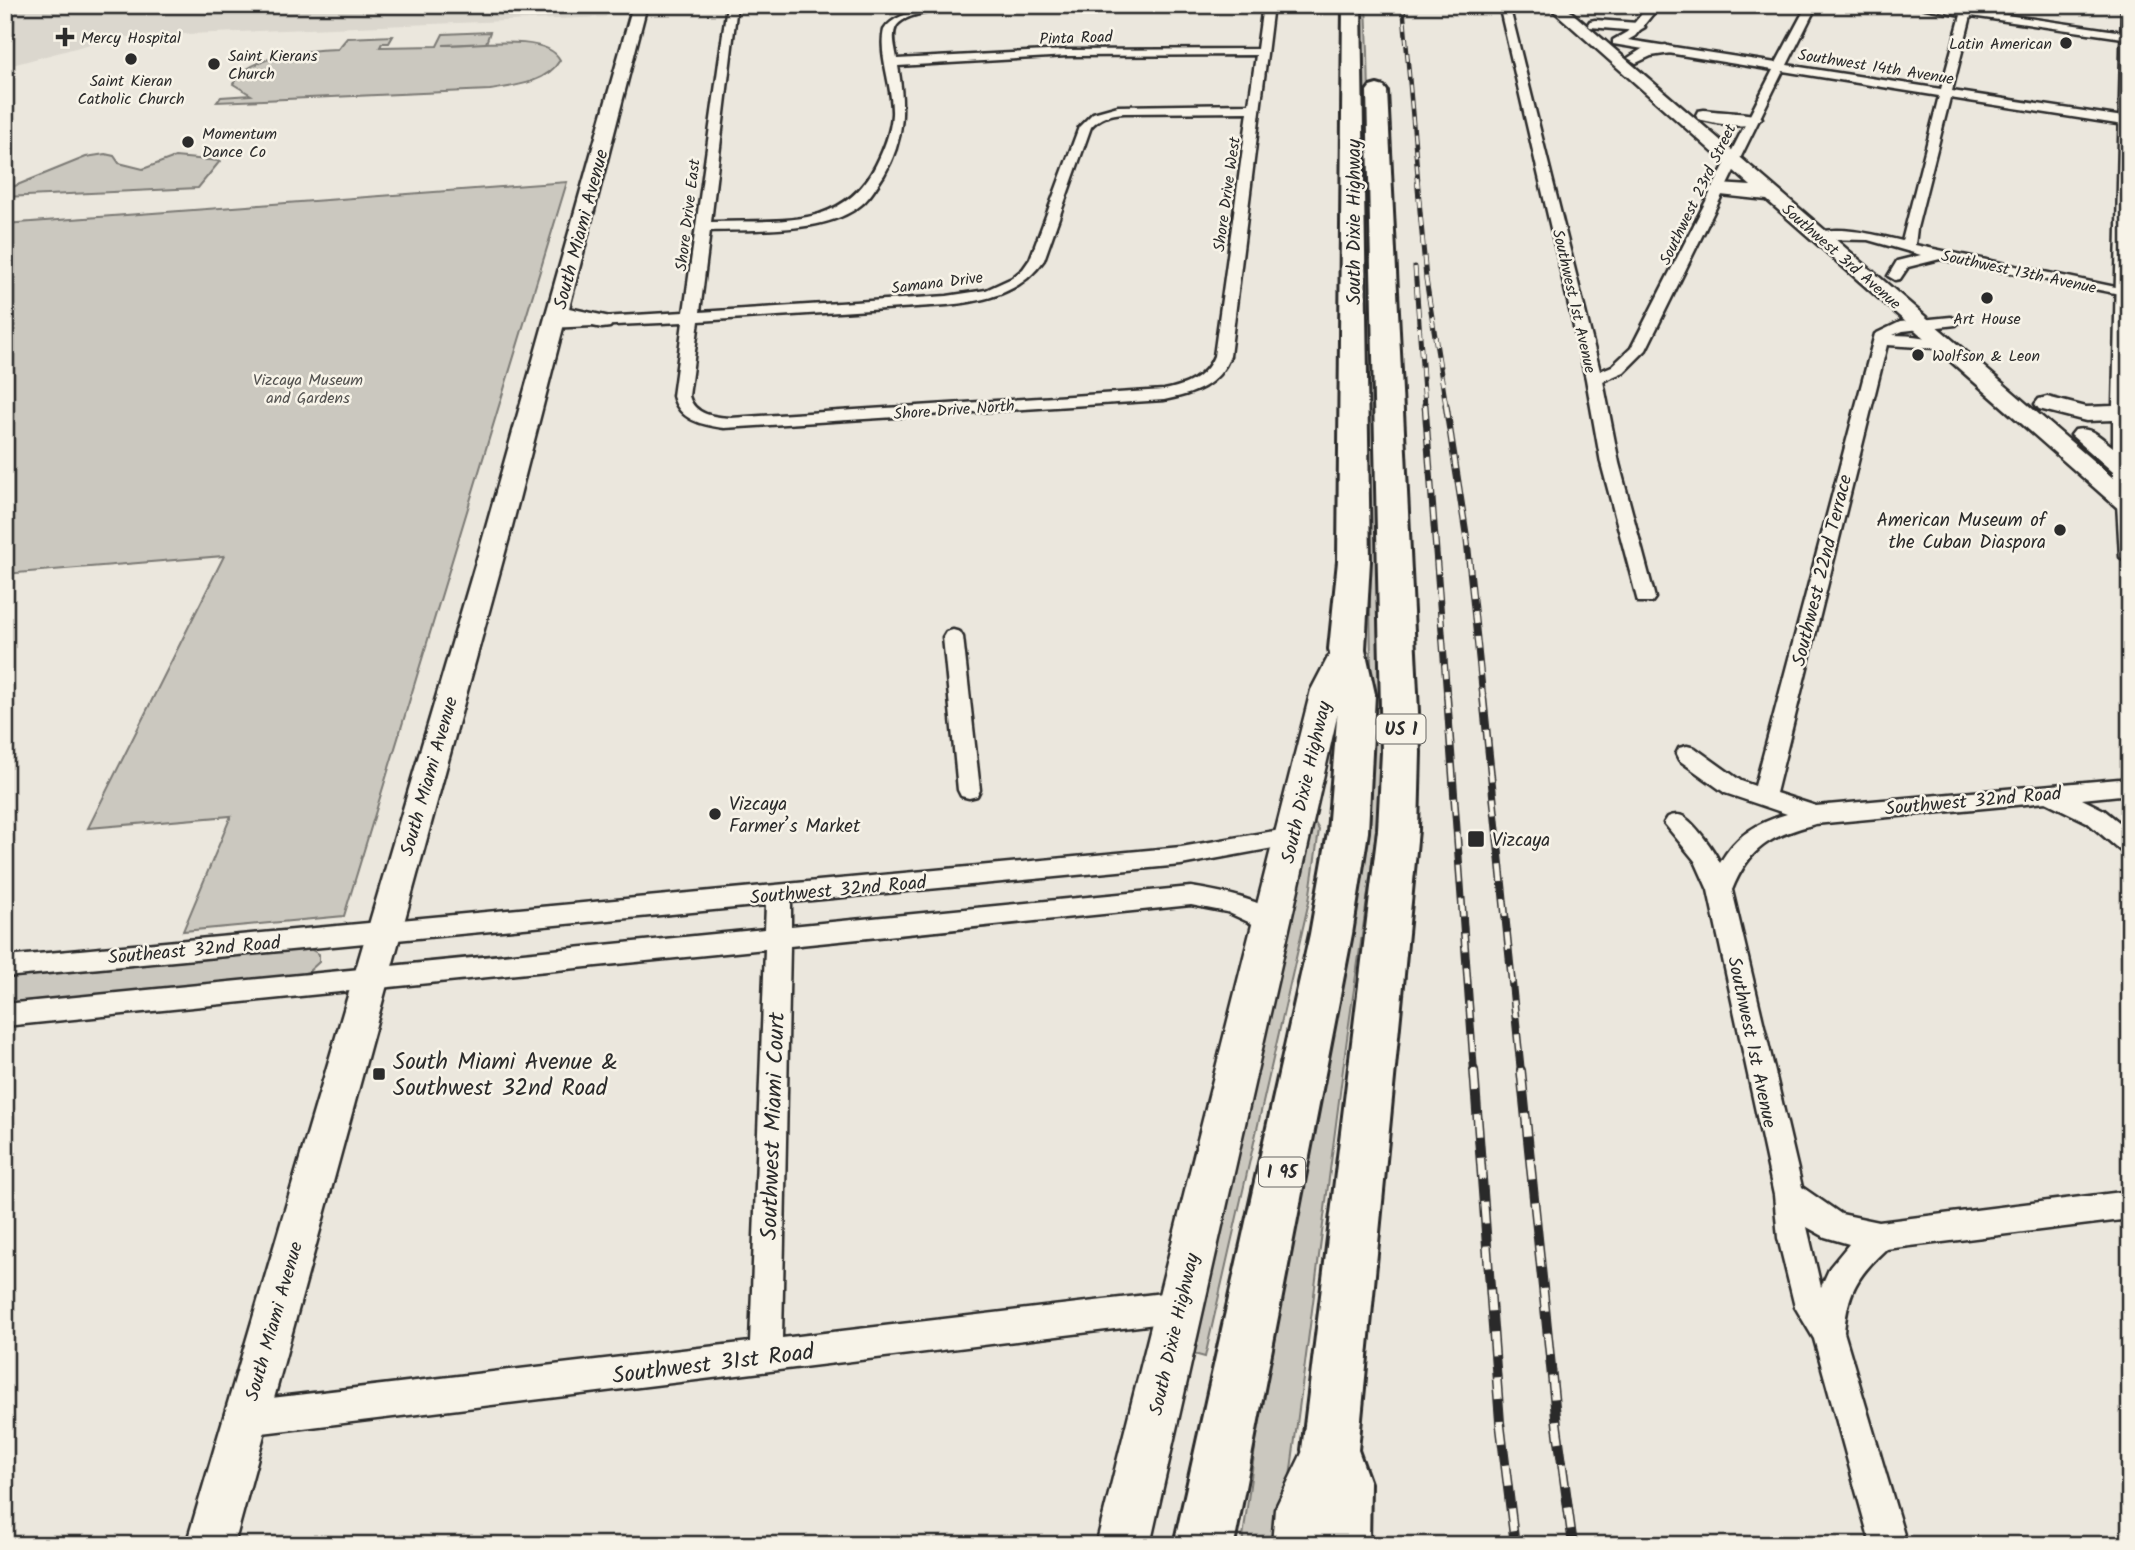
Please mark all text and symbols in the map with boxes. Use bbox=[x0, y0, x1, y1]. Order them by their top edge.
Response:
street label: Pinta Road bbox=[1039, 25, 1114, 52]
place label: Mercy Hospital bbox=[81, 26, 181, 51]
marker: Mercy Hospital bbox=[55, 27, 75, 47]
place label: Latin American bbox=[1949, 32, 2052, 57]
marker: Latin American bbox=[2058, 35, 2074, 51]
street label: Southwest 14th Avenue bbox=[1796, 43, 1956, 92]
place label: Saint Kierans Church bbox=[228, 44, 318, 87]
marker: Saint Kieran Catholic Church bbox=[123, 51, 139, 67]
marker: Saint Kierans Church bbox=[206, 56, 222, 72]
place label: Saint Kieran Catholic Church bbox=[77, 69, 185, 112]
street label: Southwest 23rd Street bbox=[1653, 119, 1744, 269]
place label: Momentum Dance Co bbox=[202, 122, 277, 165]
marker: Momentum Dance Co bbox=[180, 134, 196, 150]
street label: Shore Drive West bbox=[1207, 134, 1248, 253]
street label: South Dixie Highway bbox=[1340, 138, 1370, 305]
street label: South Miami Avenue bbox=[546, 146, 618, 313]
street label: Shore Drive East bbox=[669, 157, 708, 273]
street label: Southwest 3rd Avenue bbox=[1776, 198, 1906, 316]
street label: Southwest 1st Avenue bbox=[1545, 227, 1602, 376]
street label: Southwest 13th Avenue bbox=[1939, 244, 2099, 301]
street label: Samana Drive bbox=[890, 265, 984, 302]
marker: Art House bbox=[1979, 290, 1995, 306]
place label: Art House bbox=[1953, 307, 2021, 332]
place label: Wolfson & Leon bbox=[1932, 344, 2040, 369]
marker: Wolfson & Leon bbox=[1910, 347, 1926, 363]
park label: Vizcaya Museum and Gardens bbox=[253, 368, 363, 411]
street label: Shore Drive North bbox=[893, 394, 1015, 427]
street label: Southwest 22nd Terrace bbox=[1785, 471, 1861, 669]
place label: American Museum of the Cuban Diaspora bbox=[1876, 506, 2048, 558]
marker: American Museum of the Cuban Diaspora bbox=[2052, 522, 2068, 538]
street label: South Miami Avenue bbox=[393, 693, 467, 860]
street label: South Dixie Highway bbox=[1274, 697, 1340, 867]
road number: US 1 bbox=[1376, 714, 1426, 744]
street label: Southwest 32nd Road bbox=[1884, 779, 2063, 825]
place label: Vizcaya Farmer’s Market bbox=[729, 790, 861, 842]
marker: Vizcaya Farmer’s Market bbox=[707, 806, 723, 822]
place label: Vizcaya bbox=[1492, 826, 1550, 856]
marker: Vizcaya bbox=[1466, 829, 1486, 849]
street label: Southwest 32nd Road bbox=[749, 868, 928, 914]
street label: Southeast 32nd Road bbox=[107, 928, 282, 973]
street label: Southwest 1st Avenue bbox=[1718, 954, 1784, 1131]
street label: Southwest Miami Court bbox=[752, 1010, 796, 1241]
place label: South Miami Avenue & Southwest 32nd Road bbox=[393, 1045, 618, 1107]
marker: South Miami Avenue & Southwest 32nd Road bbox=[371, 1066, 387, 1082]
road number: I 95 bbox=[1259, 1157, 1305, 1186]
street label: South Miami Avenue bbox=[238, 1238, 312, 1405]
street label: South Dixie Highway bbox=[1142, 1249, 1208, 1419]
street label: Southwest 31st Road bbox=[610, 1335, 817, 1395]

